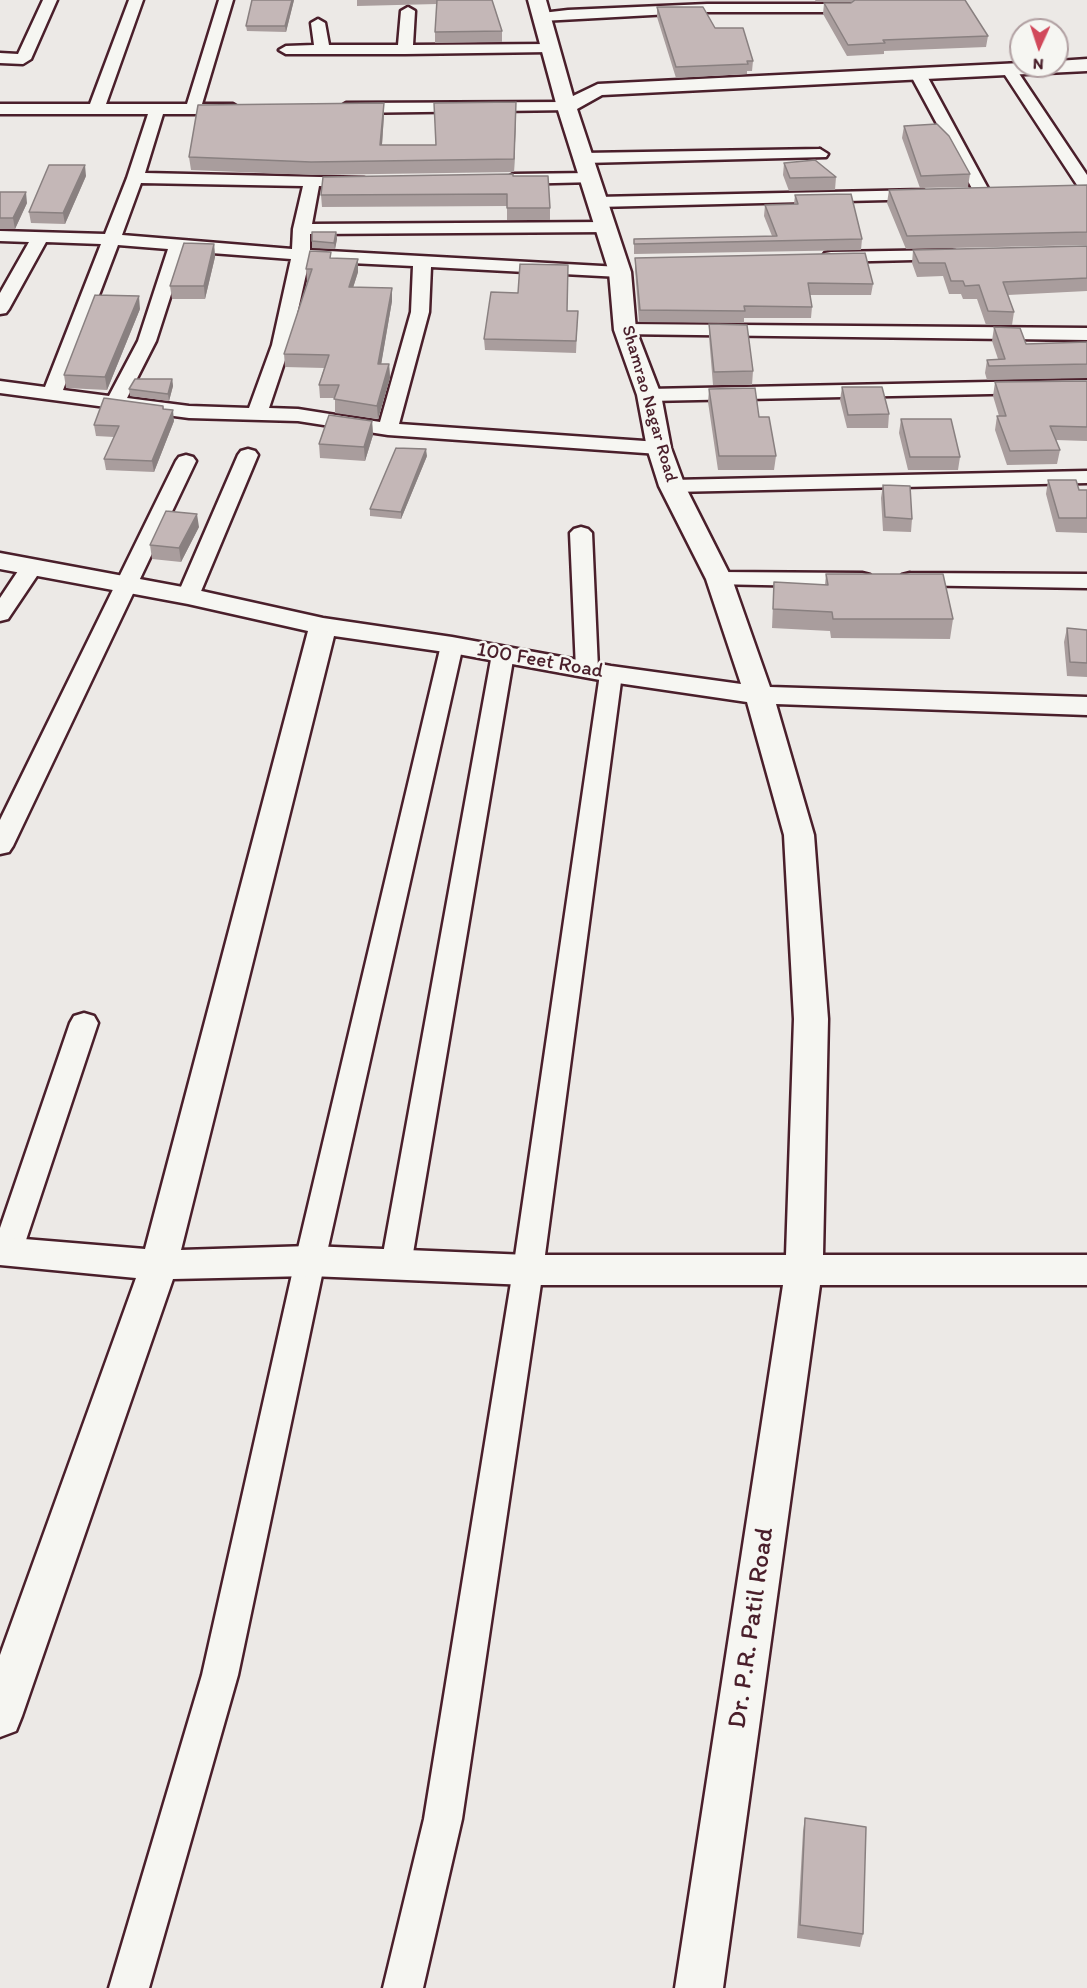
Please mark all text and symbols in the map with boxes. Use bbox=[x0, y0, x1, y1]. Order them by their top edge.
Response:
north arrow bbox=[1009, 18, 1069, 78]
text: N bbox=[1032, 55, 1044, 74]
street label: Shamrao Nagar Road bbox=[616, 323, 682, 485]
street label: 100 Feet Road bbox=[475, 637, 605, 685]
street label: Dr. P.R. Patil Road bbox=[722, 1526, 782, 1730]

